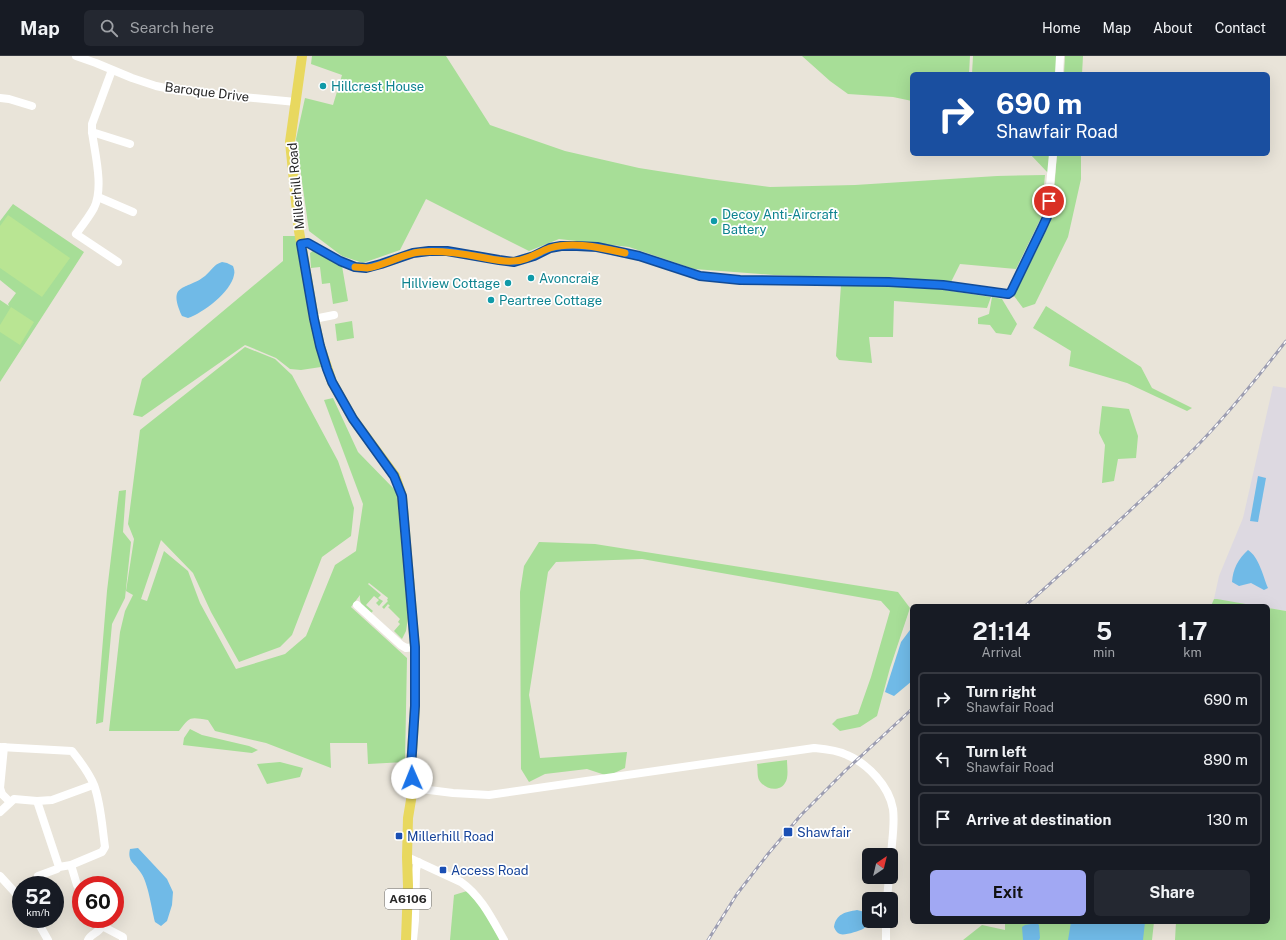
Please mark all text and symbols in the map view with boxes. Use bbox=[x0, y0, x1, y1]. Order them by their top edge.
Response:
search box bbox=[84, 10, 364, 46]
text: Map bbox=[20, 17, 60, 39]
icon: search bbox=[98, 17, 120, 39]
text: Search here bbox=[130, 19, 214, 36]
text: Home bbox=[1042, 20, 1081, 36]
text: Map bbox=[1103, 20, 1131, 36]
text: About bbox=[1153, 20, 1193, 36]
text: Contact bbox=[1215, 20, 1266, 36]
street label: Baroque Drive bbox=[164, 79, 250, 105]
place label: Hillcrest House bbox=[331, 79, 424, 94]
marker: Hillcrest House bbox=[318, 81, 328, 91]
text: 690 m bbox=[996, 87, 1082, 120]
icon: right bbox=[930, 88, 982, 140]
text: Shawfair Road bbox=[996, 121, 1118, 142]
street label: Millerhill Road bbox=[285, 142, 307, 230]
pin bbox=[1032, 184, 1066, 218]
icon: arrive bbox=[1038, 190, 1060, 212]
place label: Decoy Anti-Aircraft Battery bbox=[722, 207, 838, 237]
marker: Decoy Anti-Aircraft Battery bbox=[709, 216, 719, 226]
place label: Avoncraig bbox=[539, 271, 599, 286]
marker: Avoncraig bbox=[526, 273, 536, 283]
place label: Hillview Cottage bbox=[401, 276, 500, 291]
marker: Hillview Cottage bbox=[503, 278, 513, 288]
place label: Peartree Cottage bbox=[499, 293, 602, 308]
marker: Peartree Cottage bbox=[486, 295, 496, 305]
text: 21:14 bbox=[973, 617, 1031, 645]
text: 5 bbox=[1096, 617, 1112, 645]
text: 1.7 bbox=[1178, 617, 1207, 645]
text: Arrival bbox=[981, 645, 1022, 660]
text: min bbox=[1093, 645, 1115, 660]
text: km bbox=[1183, 645, 1202, 660]
text: Turn right bbox=[966, 683, 1036, 700]
icon: right bbox=[932, 688, 954, 710]
text: 690 m bbox=[1204, 691, 1248, 708]
text: Shawfair Road bbox=[966, 700, 1054, 715]
text: Turn left bbox=[966, 743, 1027, 760]
icon: left bbox=[932, 748, 954, 770]
text: 890 m bbox=[1203, 751, 1248, 768]
position arrow bbox=[391, 757, 433, 799]
text: Shawfair Road bbox=[966, 760, 1054, 775]
icon: arrive bbox=[932, 808, 954, 830]
text: Arrive at destination bbox=[966, 811, 1111, 828]
text: 130 m bbox=[1207, 811, 1248, 828]
place label: Shawfair bbox=[797, 825, 851, 840]
marker: Shawfair bbox=[782, 826, 794, 838]
place label: Millerhill Road bbox=[407, 829, 494, 844]
marker: Millerhill Road bbox=[394, 831, 404, 841]
north arrow bbox=[862, 848, 898, 884]
map controls bbox=[862, 848, 898, 928]
place label: Access Road bbox=[451, 863, 528, 878]
marker: Access Road bbox=[438, 865, 448, 875]
button: Exit bbox=[930, 870, 1086, 916]
button: Share bbox=[1094, 870, 1250, 916]
speed limit sign: 60 bbox=[72, 876, 124, 928]
text: 52 bbox=[25, 885, 51, 909]
road number: A6106 bbox=[385, 889, 431, 909]
button: sound bbox=[862, 892, 898, 928]
text: km/h bbox=[26, 906, 50, 918]

